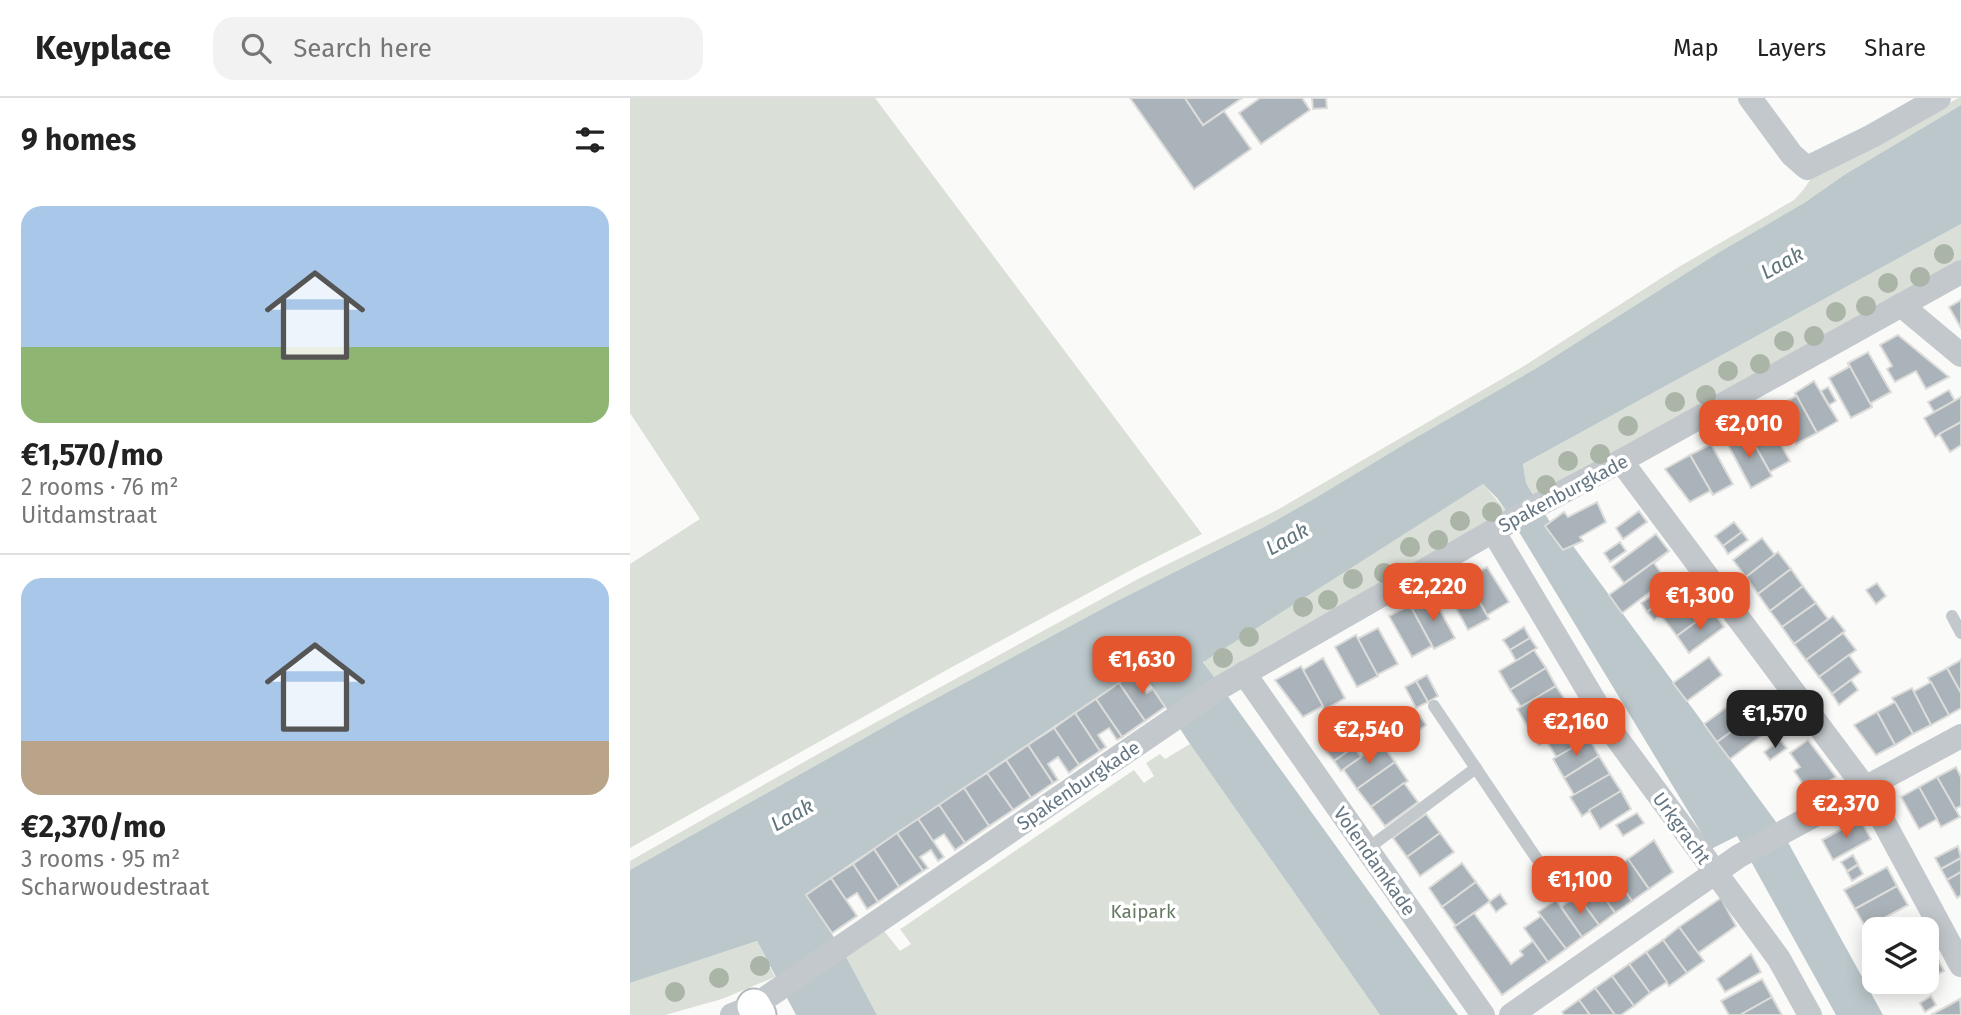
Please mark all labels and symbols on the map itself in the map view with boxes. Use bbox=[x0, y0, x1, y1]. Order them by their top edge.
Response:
water label: Laak bbox=[1756, 241, 1808, 285]
pin: €2,010 bbox=[1692, 400, 1806, 460]
street label: Spakenburgkade bbox=[1494, 450, 1632, 537]
water label: Laak bbox=[1261, 517, 1313, 561]
pin: €2,220 bbox=[1376, 564, 1490, 623]
pin: €1,300 bbox=[1643, 573, 1757, 632]
pin: €1,630 bbox=[1085, 636, 1199, 696]
pin: €1,570 bbox=[1718, 690, 1832, 750]
pin: €2,160 bbox=[1519, 698, 1633, 758]
pin: €2,540 bbox=[1312, 706, 1426, 766]
street label: Spakenburgkade bbox=[1012, 736, 1144, 835]
pin: €2,370 bbox=[1789, 780, 1903, 840]
street label: Urkgracht bbox=[1648, 788, 1716, 869]
water label: Laak bbox=[766, 793, 818, 837]
street label: Volendamkade bbox=[1329, 802, 1421, 920]
pin: €1,100 bbox=[1523, 856, 1637, 916]
park label: Kaipark bbox=[1110, 900, 1176, 923]

